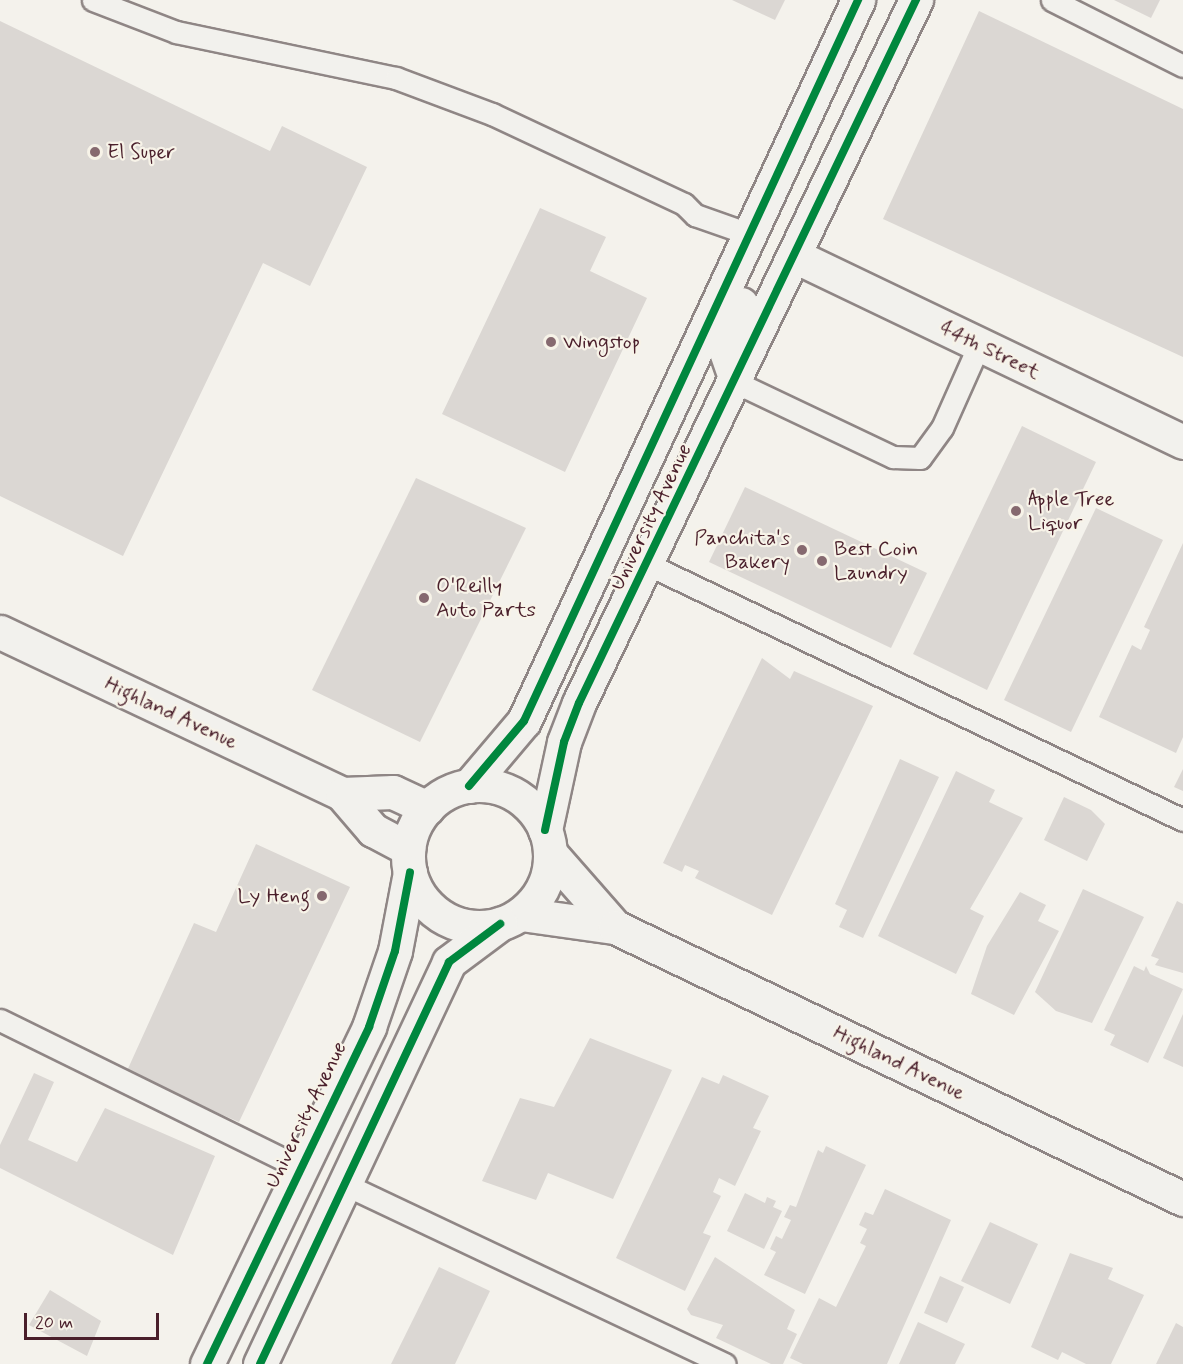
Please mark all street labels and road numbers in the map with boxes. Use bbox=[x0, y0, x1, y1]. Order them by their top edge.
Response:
street label: 44th Street bbox=[936, 315, 1044, 385]
street label: University Avenue bbox=[604, 438, 698, 596]
street label: Highland Avenue bbox=[99, 670, 243, 756]
street label: Highland Avenue bbox=[827, 1019, 971, 1107]
street label: University Avenue bbox=[259, 1036, 353, 1194]

